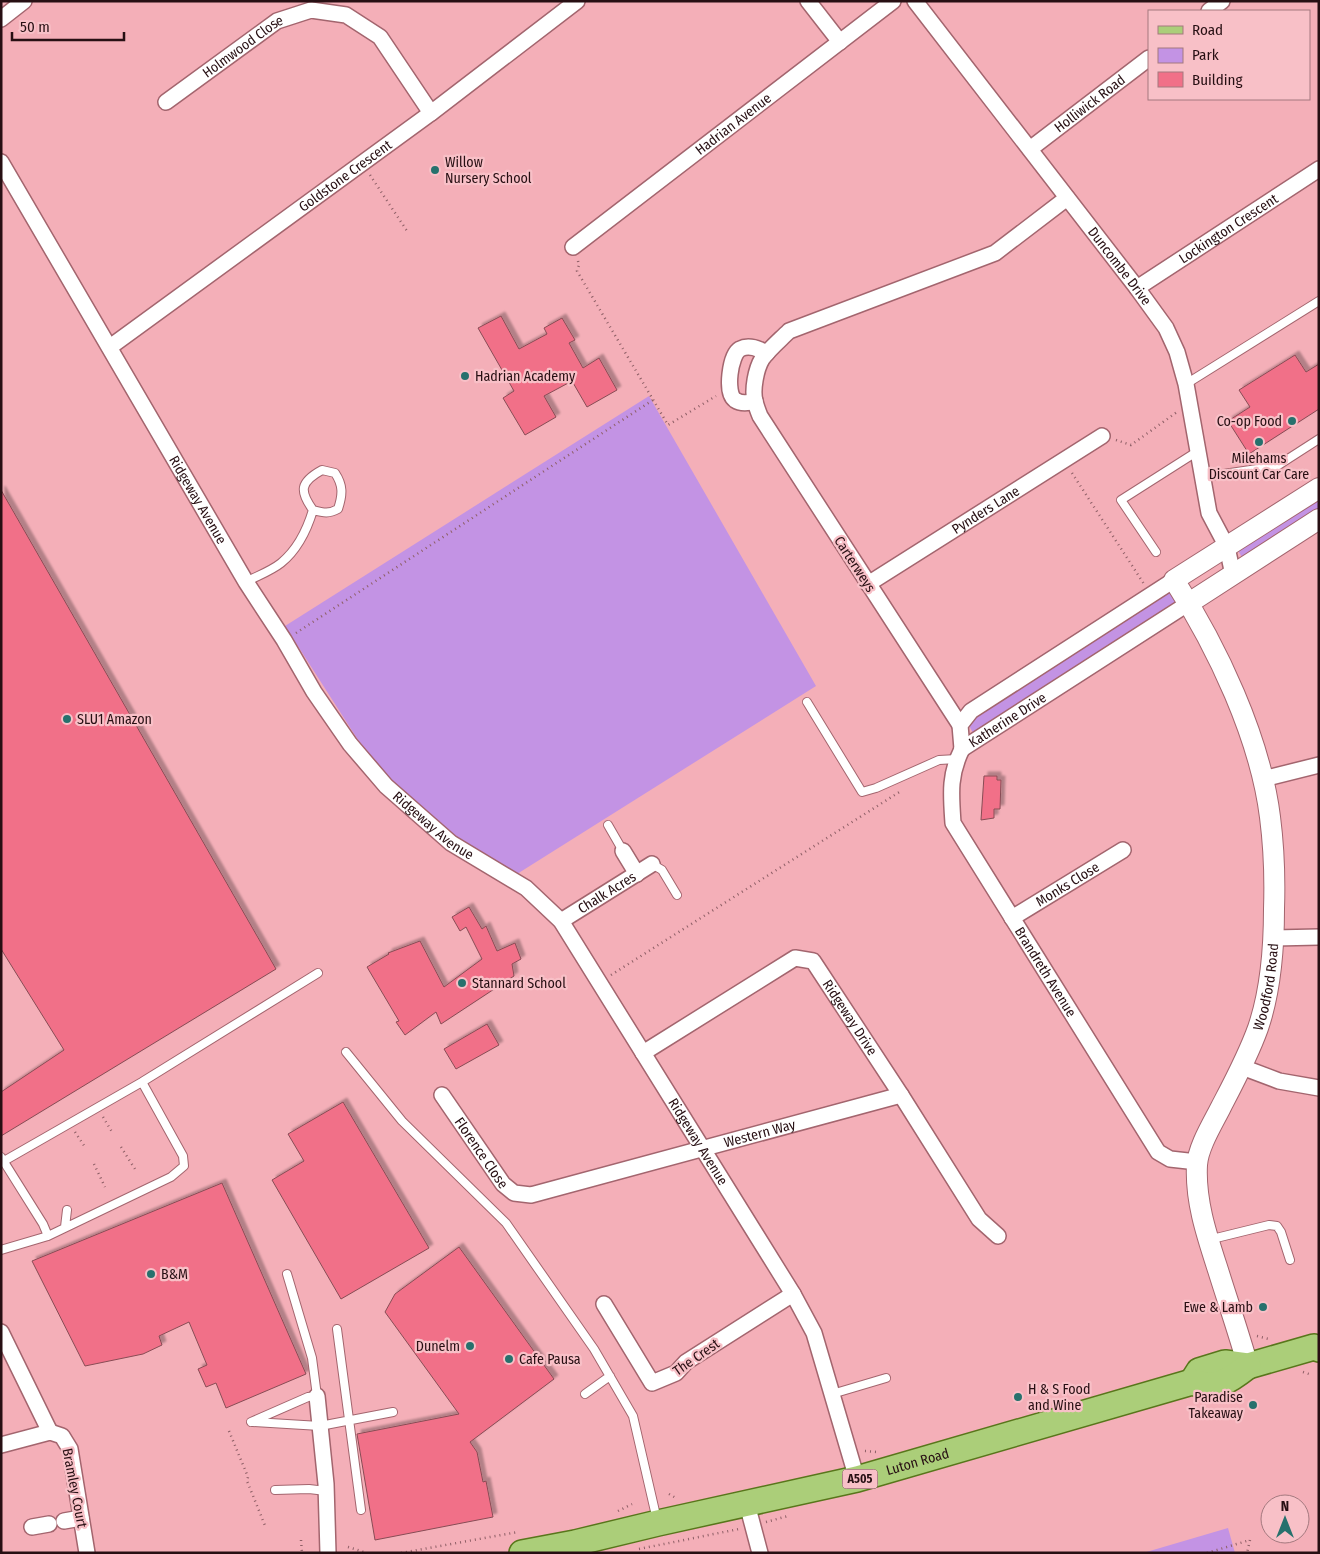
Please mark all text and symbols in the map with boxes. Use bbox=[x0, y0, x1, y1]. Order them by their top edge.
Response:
scale bar bbox=[12, 10, 125, 42]
legend bbox=[1148, 10, 1310, 100]
street label: Holmwood Close bbox=[199, 12, 285, 82]
text: 50 m bbox=[20, 18, 50, 36]
text: Road bbox=[1192, 21, 1223, 39]
text: Park bbox=[1192, 46, 1219, 64]
street label: Holliwick Road bbox=[1051, 71, 1129, 136]
text: Building bbox=[1192, 71, 1243, 89]
street label: Hadrian Avenue bbox=[692, 90, 775, 159]
street label: Goldstone Crescent bbox=[296, 136, 396, 216]
place label: Willow Nursery School bbox=[445, 154, 532, 187]
marker: Willow Nursery School bbox=[429, 164, 441, 176]
street label: Lockington Crescent bbox=[1176, 190, 1282, 267]
street label: Duncombe Drive bbox=[1084, 224, 1155, 309]
place label: Hadrian Academy bbox=[475, 368, 576, 385]
marker: Hadrian Academy bbox=[459, 370, 471, 382]
place label: Co-op Food bbox=[1217, 413, 1282, 430]
marker: Co-op Food bbox=[1286, 415, 1298, 427]
marker: Milehams Discount Car Care bbox=[1253, 436, 1265, 448]
place label: Milehams Discount Car Care bbox=[1209, 450, 1309, 483]
street label: Ridgeway Avenue bbox=[165, 453, 230, 547]
street label: Pynders Lane bbox=[949, 482, 1023, 538]
street label: Carterweys bbox=[830, 533, 879, 595]
street label: Katherine Drive bbox=[966, 689, 1050, 751]
place label: SLU1 Amazon bbox=[77, 711, 152, 728]
marker: SLU1 Amazon bbox=[61, 713, 73, 725]
street label: Ridgeway Avenue bbox=[389, 788, 477, 864]
street label: Monks Close bbox=[1033, 859, 1103, 910]
street label: Chalk Acres bbox=[575, 868, 639, 917]
street label: Brandreth Avenue bbox=[1011, 924, 1080, 1020]
street label: Woodford Road bbox=[1250, 943, 1282, 1033]
place label: Stannard School bbox=[472, 975, 566, 992]
marker: Stannard School bbox=[456, 977, 468, 989]
street label: Ridgeway Drive bbox=[819, 977, 881, 1059]
street label: Ridgeway Avenue bbox=[664, 1095, 731, 1189]
street label: Florence Close bbox=[451, 1114, 512, 1192]
street label: Western Way bbox=[722, 1116, 798, 1151]
place label: B&M bbox=[161, 1266, 188, 1283]
marker: B&M bbox=[145, 1268, 157, 1280]
place label: Ewe & Lamb bbox=[1183, 1299, 1253, 1316]
marker: Ewe & Lamb bbox=[1257, 1301, 1269, 1313]
street label: The Crest bbox=[670, 1335, 723, 1380]
place label: Dunelm bbox=[416, 1338, 460, 1355]
marker: Dunelm bbox=[464, 1340, 476, 1352]
place label: Cafe Pausa bbox=[519, 1351, 581, 1368]
marker: Cafe Pausa bbox=[503, 1353, 515, 1365]
place label: H & S Food and Wine bbox=[1028, 1381, 1090, 1414]
place label: Paradise Takeaway bbox=[1188, 1389, 1244, 1422]
marker: H & S Food and Wine bbox=[1012, 1391, 1024, 1403]
marker: Paradise Takeaway bbox=[1247, 1399, 1259, 1411]
street label: Luton Road bbox=[884, 1445, 951, 1479]
street label: Bramley Court bbox=[58, 1447, 91, 1530]
road number: A505 bbox=[842, 1470, 878, 1488]
north arrow bbox=[1260, 1494, 1310, 1544]
text: N bbox=[1281, 1498, 1289, 1515]

